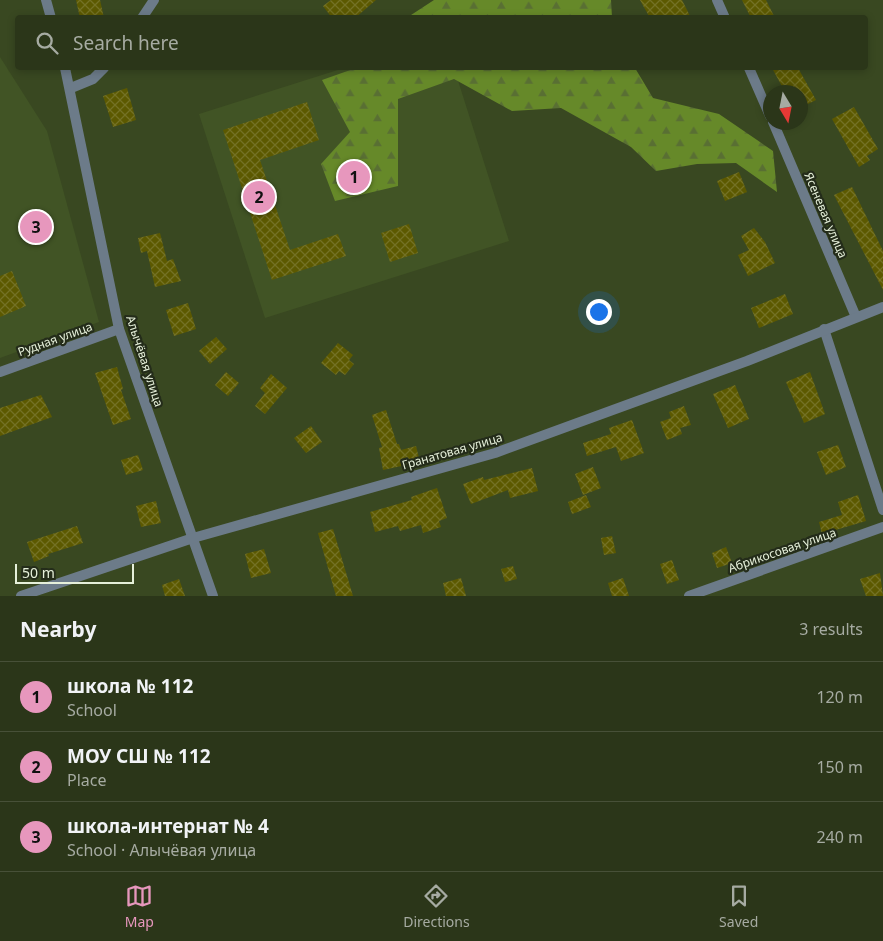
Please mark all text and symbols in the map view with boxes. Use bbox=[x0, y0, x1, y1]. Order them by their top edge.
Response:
search box bbox=[15, 15, 868, 70]
icon: search bbox=[33, 29, 61, 57]
text: Search here bbox=[73, 30, 179, 56]
north arrow bbox=[763, 85, 808, 130]
pin: 1 bbox=[338, 158, 370, 196]
street label: Ясеневая улица bbox=[800, 170, 852, 260]
pin: 2 bbox=[243, 178, 275, 216]
pin: 3 bbox=[20, 208, 52, 246]
your location bbox=[586, 299, 612, 325]
street label: Алычёвая улица bbox=[122, 313, 168, 409]
street label: Рудная улица bbox=[15, 318, 95, 360]
street label: Гранатовая улица bbox=[400, 429, 504, 473]
street label: Абрикосовая улица bbox=[726, 524, 838, 576]
scale bar bbox=[15, 561, 134, 584]
text: 50 m bbox=[22, 563, 55, 582]
text: Nearby bbox=[20, 615, 96, 643]
text: 3 results bbox=[799, 618, 863, 640]
text: школа № 112 bbox=[67, 673, 193, 699]
text: 1 bbox=[31, 686, 41, 708]
text: 120 m bbox=[816, 686, 863, 708]
text: School bbox=[67, 699, 117, 721]
text: МОУ СШ № 112 bbox=[67, 743, 211, 769]
text: 2 bbox=[31, 756, 41, 778]
text: 150 m bbox=[816, 756, 863, 778]
text: Place bbox=[67, 769, 107, 791]
text: школа-интернат № 4 bbox=[67, 813, 269, 839]
text: 3 bbox=[31, 826, 41, 848]
text: 240 m bbox=[816, 826, 863, 848]
text: School · Алычёвая улица bbox=[67, 839, 256, 861]
tab: Map bbox=[125, 882, 154, 931]
tab: Directions bbox=[403, 882, 470, 931]
tab: Saved bbox=[719, 882, 758, 931]

